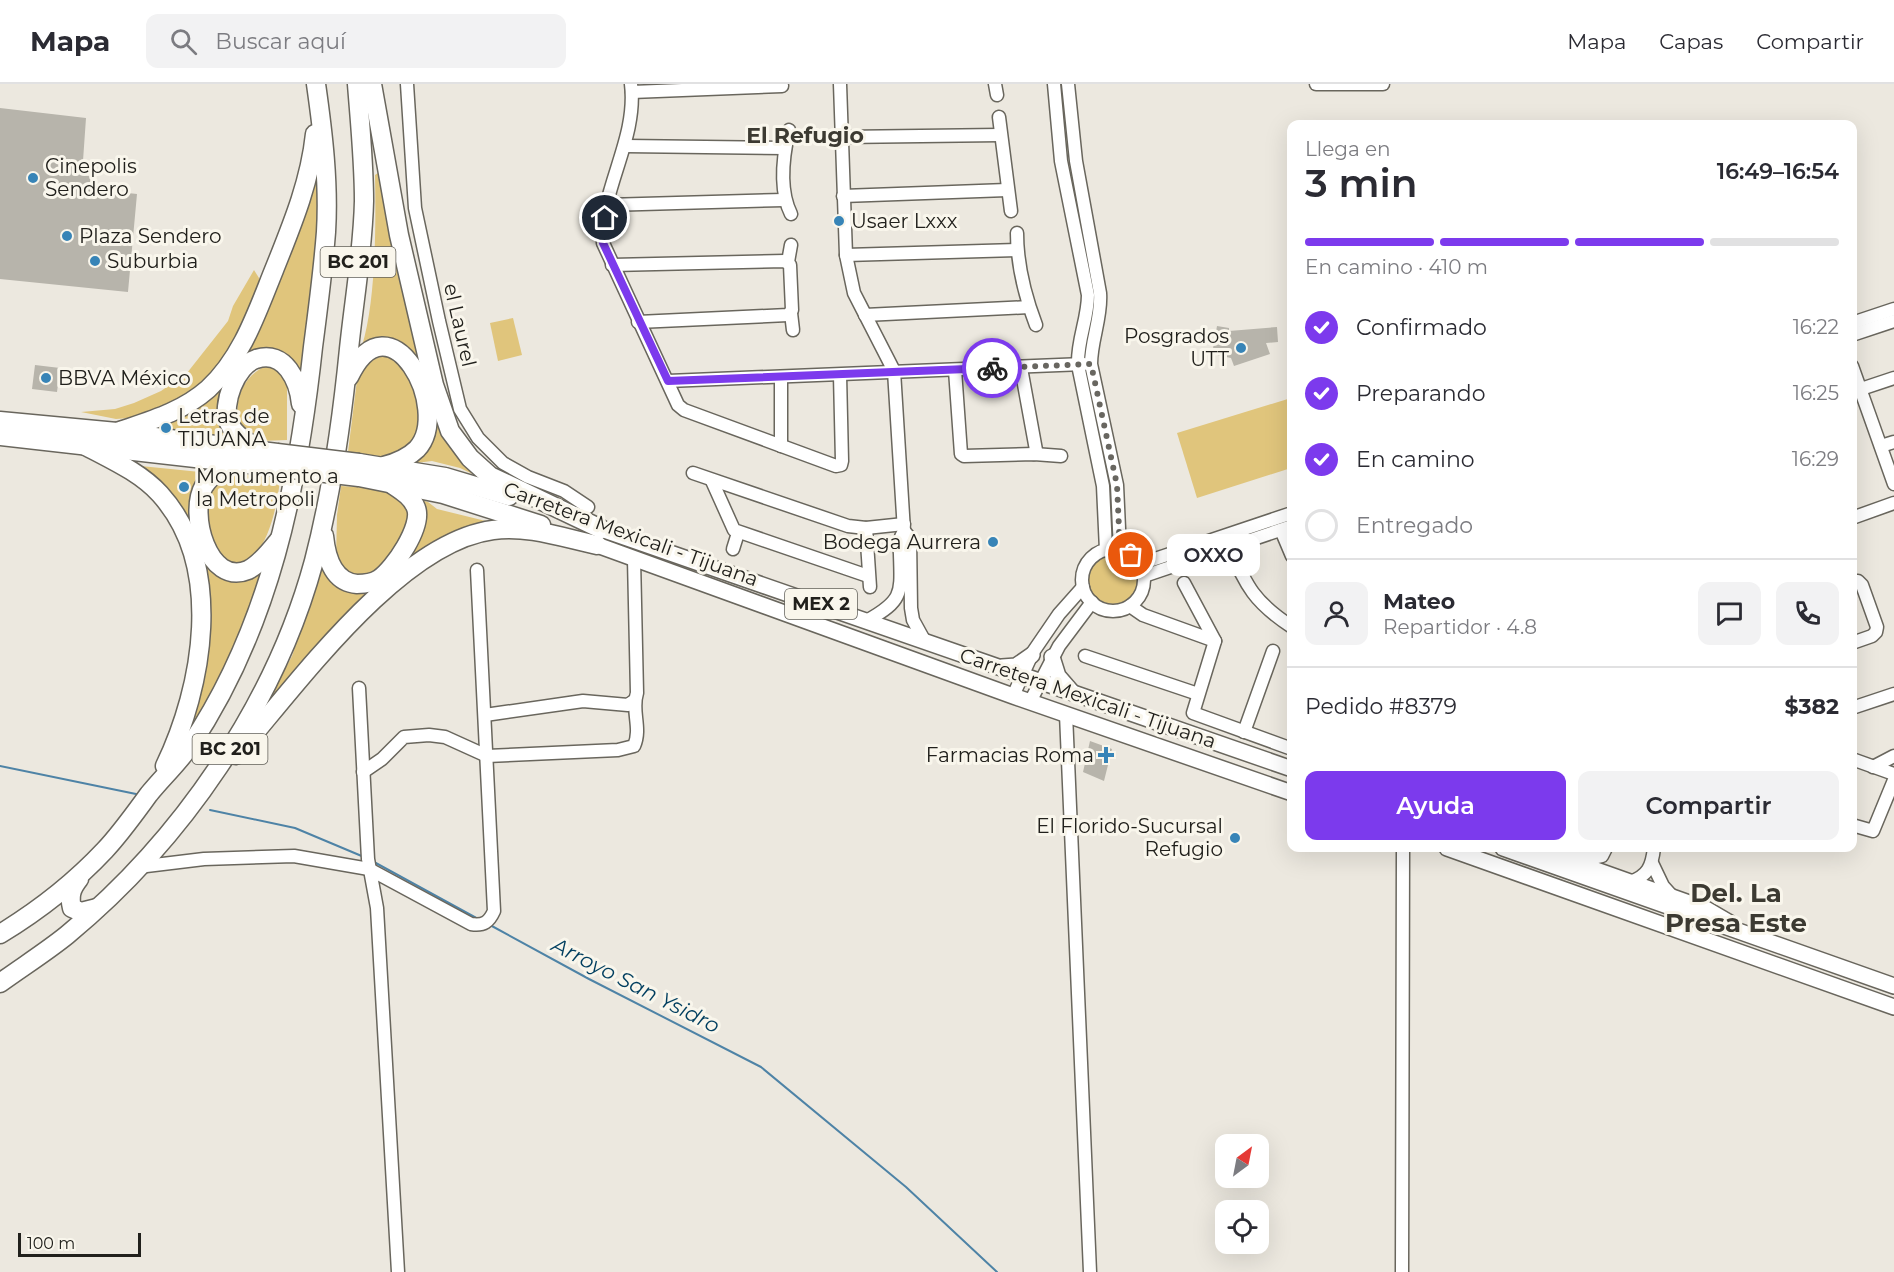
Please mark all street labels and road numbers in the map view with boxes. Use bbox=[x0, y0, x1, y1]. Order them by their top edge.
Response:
road number: BC 201 bbox=[320, 247, 395, 277]
street label: el Laurel bbox=[439, 281, 481, 369]
street label: Carretera Mexicali - Tijuana bbox=[500, 477, 762, 591]
road number: MEX 2 bbox=[785, 589, 857, 619]
street label: Carretera Mexicali - Tijuana bbox=[957, 643, 1219, 753]
road number: BC 201 bbox=[192, 734, 268, 764]

